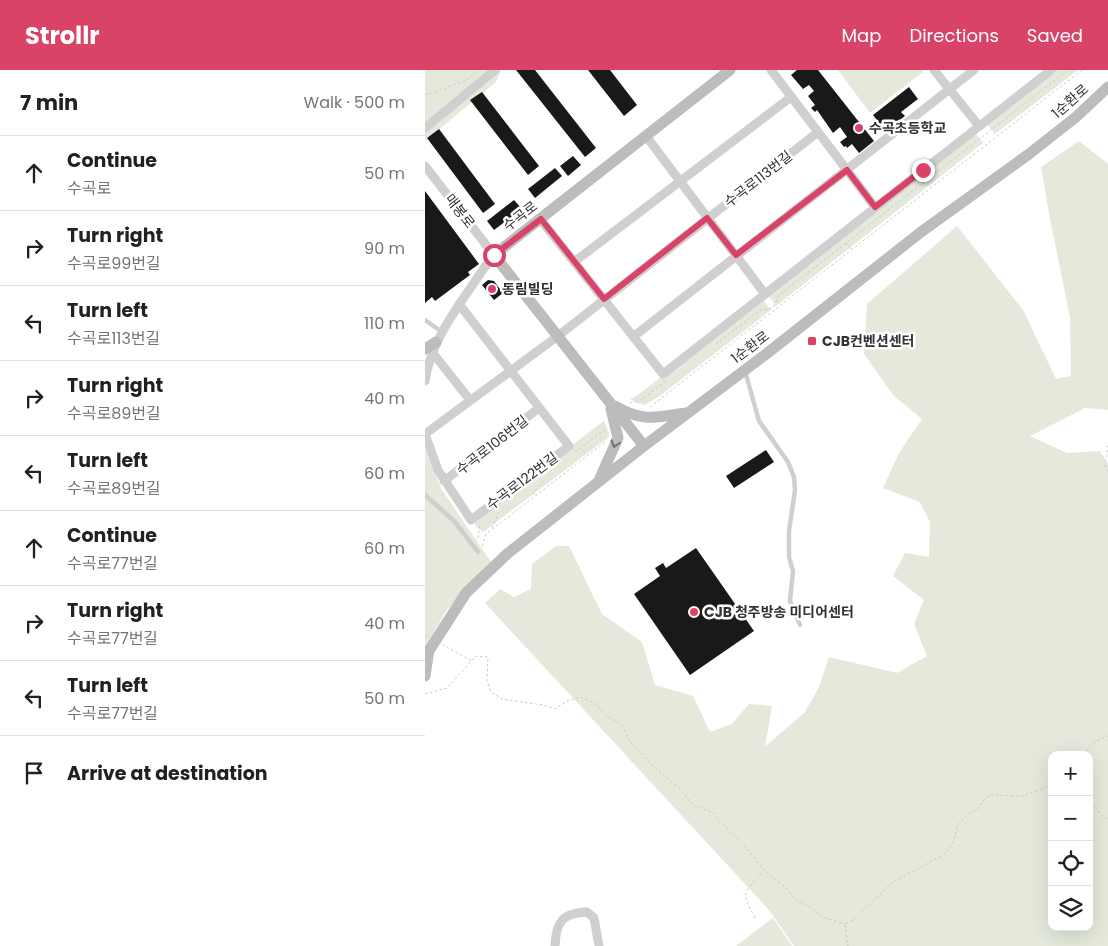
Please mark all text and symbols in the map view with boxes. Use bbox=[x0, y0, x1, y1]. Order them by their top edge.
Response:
text: Strollr bbox=[25, 19, 100, 52]
text: Map bbox=[842, 23, 881, 48]
text: Directions bbox=[909, 23, 999, 48]
text: Saved bbox=[1027, 23, 1083, 48]
street label: 1순환로 bbox=[1047, 79, 1093, 123]
text: 7 min bbox=[20, 88, 78, 117]
text: Walk · 500 m bbox=[304, 91, 405, 114]
place label: 수곡초등학교 bbox=[869, 118, 946, 138]
marker: 수곡초등학교 bbox=[853, 122, 865, 134]
street label: 수곡로113번길 bbox=[720, 146, 796, 212]
text: Continue bbox=[67, 147, 157, 174]
icon: ahead bbox=[20, 159, 48, 187]
route end bbox=[912, 159, 935, 182]
text: 50 m bbox=[364, 162, 405, 185]
text: 수곡로 bbox=[67, 177, 111, 200]
street label: 매봉로 bbox=[440, 190, 480, 232]
street label: 수곡로 bbox=[499, 196, 541, 236]
text: Turn right bbox=[67, 222, 163, 249]
icon: right bbox=[20, 234, 48, 262]
text: 90 m bbox=[364, 237, 405, 260]
route start bbox=[483, 244, 506, 267]
text: 수곡로99번길 bbox=[67, 252, 161, 275]
place label: 동림빌딩 bbox=[502, 279, 554, 299]
marker: 동림빌딩 bbox=[486, 283, 498, 295]
text: Turn left bbox=[67, 297, 148, 324]
icon: left bbox=[20, 309, 48, 337]
text: 110 m bbox=[364, 312, 405, 335]
street label: 1순환로 bbox=[727, 326, 773, 368]
text: 수곡로113번길 bbox=[67, 327, 160, 350]
place label: CJB컨벤션센터 bbox=[822, 331, 914, 351]
marker: CJB컨벤션센터 bbox=[806, 335, 818, 347]
text: Turn right bbox=[67, 372, 163, 399]
icon: right bbox=[20, 384, 48, 412]
text: 40 m bbox=[364, 387, 405, 410]
text: 수곡로89번길 bbox=[67, 402, 161, 425]
street label: 수곡로106번길 bbox=[452, 410, 532, 480]
one-way arrow bbox=[610, 440, 621, 448]
text: Turn left bbox=[67, 447, 148, 474]
street label: 수곡로122번길 bbox=[482, 447, 562, 515]
icon: left bbox=[20, 459, 48, 487]
text: 60 m bbox=[364, 462, 405, 485]
text: 수곡로89번길 bbox=[67, 477, 161, 500]
text: Continue bbox=[67, 522, 157, 549]
icon: ahead bbox=[20, 534, 48, 562]
text: 60 m bbox=[364, 537, 405, 560]
text: 수곡로77번길 bbox=[67, 552, 158, 575]
text: Turn right bbox=[67, 597, 163, 624]
place label: CJB 청주방송 미디어센터 bbox=[704, 602, 854, 622]
marker: CJB 청주방송 미디어센터 bbox=[688, 606, 700, 618]
icon: right bbox=[20, 609, 48, 637]
text: 40 m bbox=[364, 612, 405, 635]
text: 수곡로77번길 bbox=[67, 627, 158, 650]
text: Turn left bbox=[67, 672, 148, 699]
icon: left bbox=[20, 684, 48, 712]
text: 50 m bbox=[364, 687, 405, 710]
text: 수곡로77번길 bbox=[67, 702, 158, 725]
map controls bbox=[1048, 751, 1093, 931]
button: + bbox=[1048, 751, 1093, 796]
icon: arrive bbox=[20, 759, 48, 787]
text: Arrive at destination bbox=[67, 760, 268, 787]
button: − bbox=[1048, 796, 1093, 841]
button: locate bbox=[1048, 841, 1093, 886]
button: layers bbox=[1048, 886, 1093, 931]

